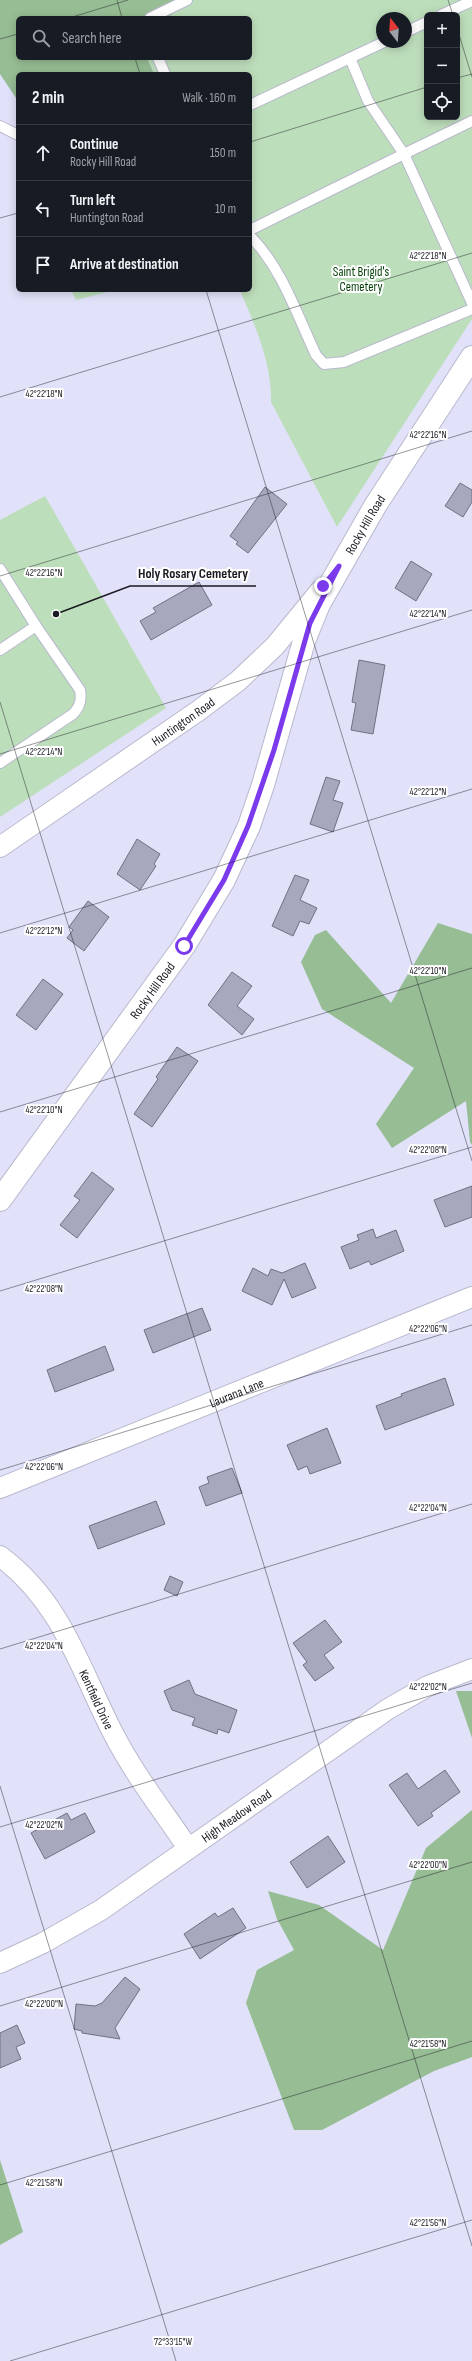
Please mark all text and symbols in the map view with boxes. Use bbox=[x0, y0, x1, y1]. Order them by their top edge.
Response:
north arrow bbox=[376, 12, 412, 48]
map controls bbox=[424, 12, 460, 120]
button: + bbox=[424, 12, 460, 48]
search box bbox=[16, 16, 252, 60]
icon: search bbox=[30, 27, 52, 49]
text: Search here bbox=[62, 29, 122, 48]
button: − bbox=[424, 48, 460, 84]
button: locate bbox=[424, 84, 460, 120]
text: 2 min bbox=[32, 88, 64, 108]
text: Walk · 160 m bbox=[182, 90, 236, 106]
text: Continue bbox=[70, 135, 119, 154]
icon: ahead bbox=[32, 142, 54, 164]
text: 150 m bbox=[210, 145, 236, 161]
text: Rocky Hill Road bbox=[70, 154, 136, 170]
text: Turn left bbox=[70, 191, 115, 210]
icon: left bbox=[32, 198, 54, 220]
text: 10 m bbox=[215, 201, 236, 217]
text: Huntington Road bbox=[70, 210, 143, 226]
text: 42°22'18"N bbox=[410, 250, 446, 262]
icon: arrive bbox=[32, 254, 54, 276]
text: Arrive at destination bbox=[70, 255, 179, 274]
park label: Saint Brigid's Cemetery bbox=[333, 264, 390, 295]
text: 42°22'18"N bbox=[26, 388, 62, 400]
text: 42°22'16"N bbox=[409, 429, 447, 441]
street label: Rocky Hill Road bbox=[342, 492, 389, 558]
callout: Holy Rosary Cemetery bbox=[130, 560, 256, 586]
text: Holy Rosary Cemetery bbox=[138, 565, 248, 582]
text: 42°22'16"N bbox=[25, 567, 63, 579]
route end bbox=[314, 577, 332, 595]
text: 42°22'14"N bbox=[410, 608, 446, 620]
street label: Huntington Road bbox=[149, 694, 218, 750]
text: 42°22'14"N bbox=[26, 746, 62, 758]
text: 42°22'12"N bbox=[410, 786, 446, 798]
text: 42°22'12"N bbox=[26, 925, 62, 937]
route start bbox=[175, 937, 193, 955]
street label: Rocky Hill Road bbox=[127, 959, 179, 1022]
text: 42°22'10"N bbox=[409, 965, 447, 977]
text: 42°22'10"N bbox=[25, 1104, 63, 1116]
text: 42°22'08"N bbox=[409, 1144, 447, 1156]
text: 42°22'08"N bbox=[25, 1283, 63, 1295]
text: 42°22'06"N bbox=[409, 1323, 447, 1335]
street label: Laurana Lane bbox=[207, 1375, 266, 1411]
text: 42°22'06"N bbox=[25, 1461, 63, 1473]
text: 42°22'04"N bbox=[409, 1502, 447, 1514]
text: 42°22'04"N bbox=[25, 1640, 63, 1652]
street label: Kentfield Drive bbox=[75, 1667, 117, 1732]
text: 42°22'02"N bbox=[409, 1681, 447, 1693]
street label: High Meadow Road bbox=[199, 1786, 275, 1846]
text: 42°22'02"N bbox=[25, 1819, 63, 1831]
text: 42°22'00"N bbox=[409, 1859, 447, 1871]
text: 42°22'00"N bbox=[25, 1998, 63, 2010]
text: 42°21'58"N bbox=[410, 2038, 446, 2050]
text: 42°21'58"N bbox=[26, 2177, 62, 2189]
text: 42°21'56"N bbox=[410, 2217, 446, 2229]
text: 72°33'15"W bbox=[154, 2336, 192, 2348]

